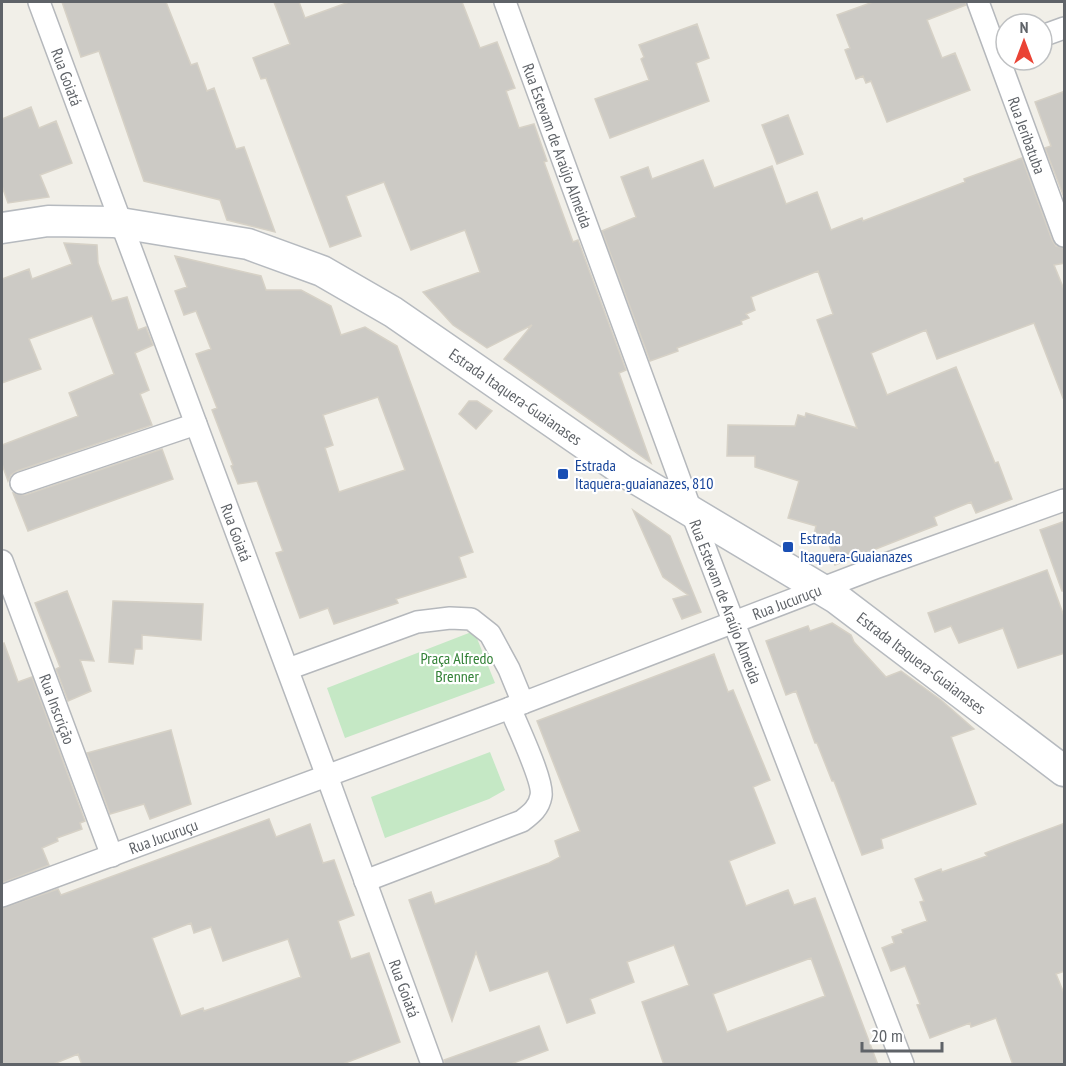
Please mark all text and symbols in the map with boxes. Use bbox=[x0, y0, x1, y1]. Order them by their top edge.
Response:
north arrow bbox=[994, 12, 1054, 72]
text: N bbox=[1020, 17, 1028, 37]
street label: Rua Goiatá bbox=[47, 45, 87, 109]
street label: Rua Estevam de Araújo Almeida bbox=[518, 60, 597, 231]
street label: Rua Jeribatuba bbox=[1004, 94, 1050, 177]
street label: Estrada Itaquera-Guaianases bbox=[445, 344, 586, 449]
place label: Estrada Itaquera-guaianazes, 810 bbox=[575, 455, 713, 493]
marker: Estrada Itaquera-guaianazes, 810 bbox=[556, 467, 570, 481]
street label: Rua Goiatá bbox=[217, 501, 256, 564]
street label: Rua Estevam de Araújo Almeida bbox=[685, 517, 766, 687]
place label: Estrada Itaquera-Guaianazes bbox=[800, 528, 913, 566]
marker: Estrada Itaquera-Guaianazes bbox=[781, 540, 795, 554]
street label: Rua Jucuruçu bbox=[750, 580, 824, 624]
street label: Estrada Itaquera-Guaianases bbox=[853, 608, 990, 718]
park label: Praça Alfredo Brenner bbox=[421, 648, 494, 686]
street label: Rua Inscrição bbox=[35, 671, 79, 747]
street label: Rua Jucuruçu bbox=[126, 814, 201, 858]
street label: Rua Goiatá bbox=[385, 957, 424, 1020]
scale bar bbox=[862, 1015, 942, 1053]
text: 20 m bbox=[871, 1024, 903, 1047]

